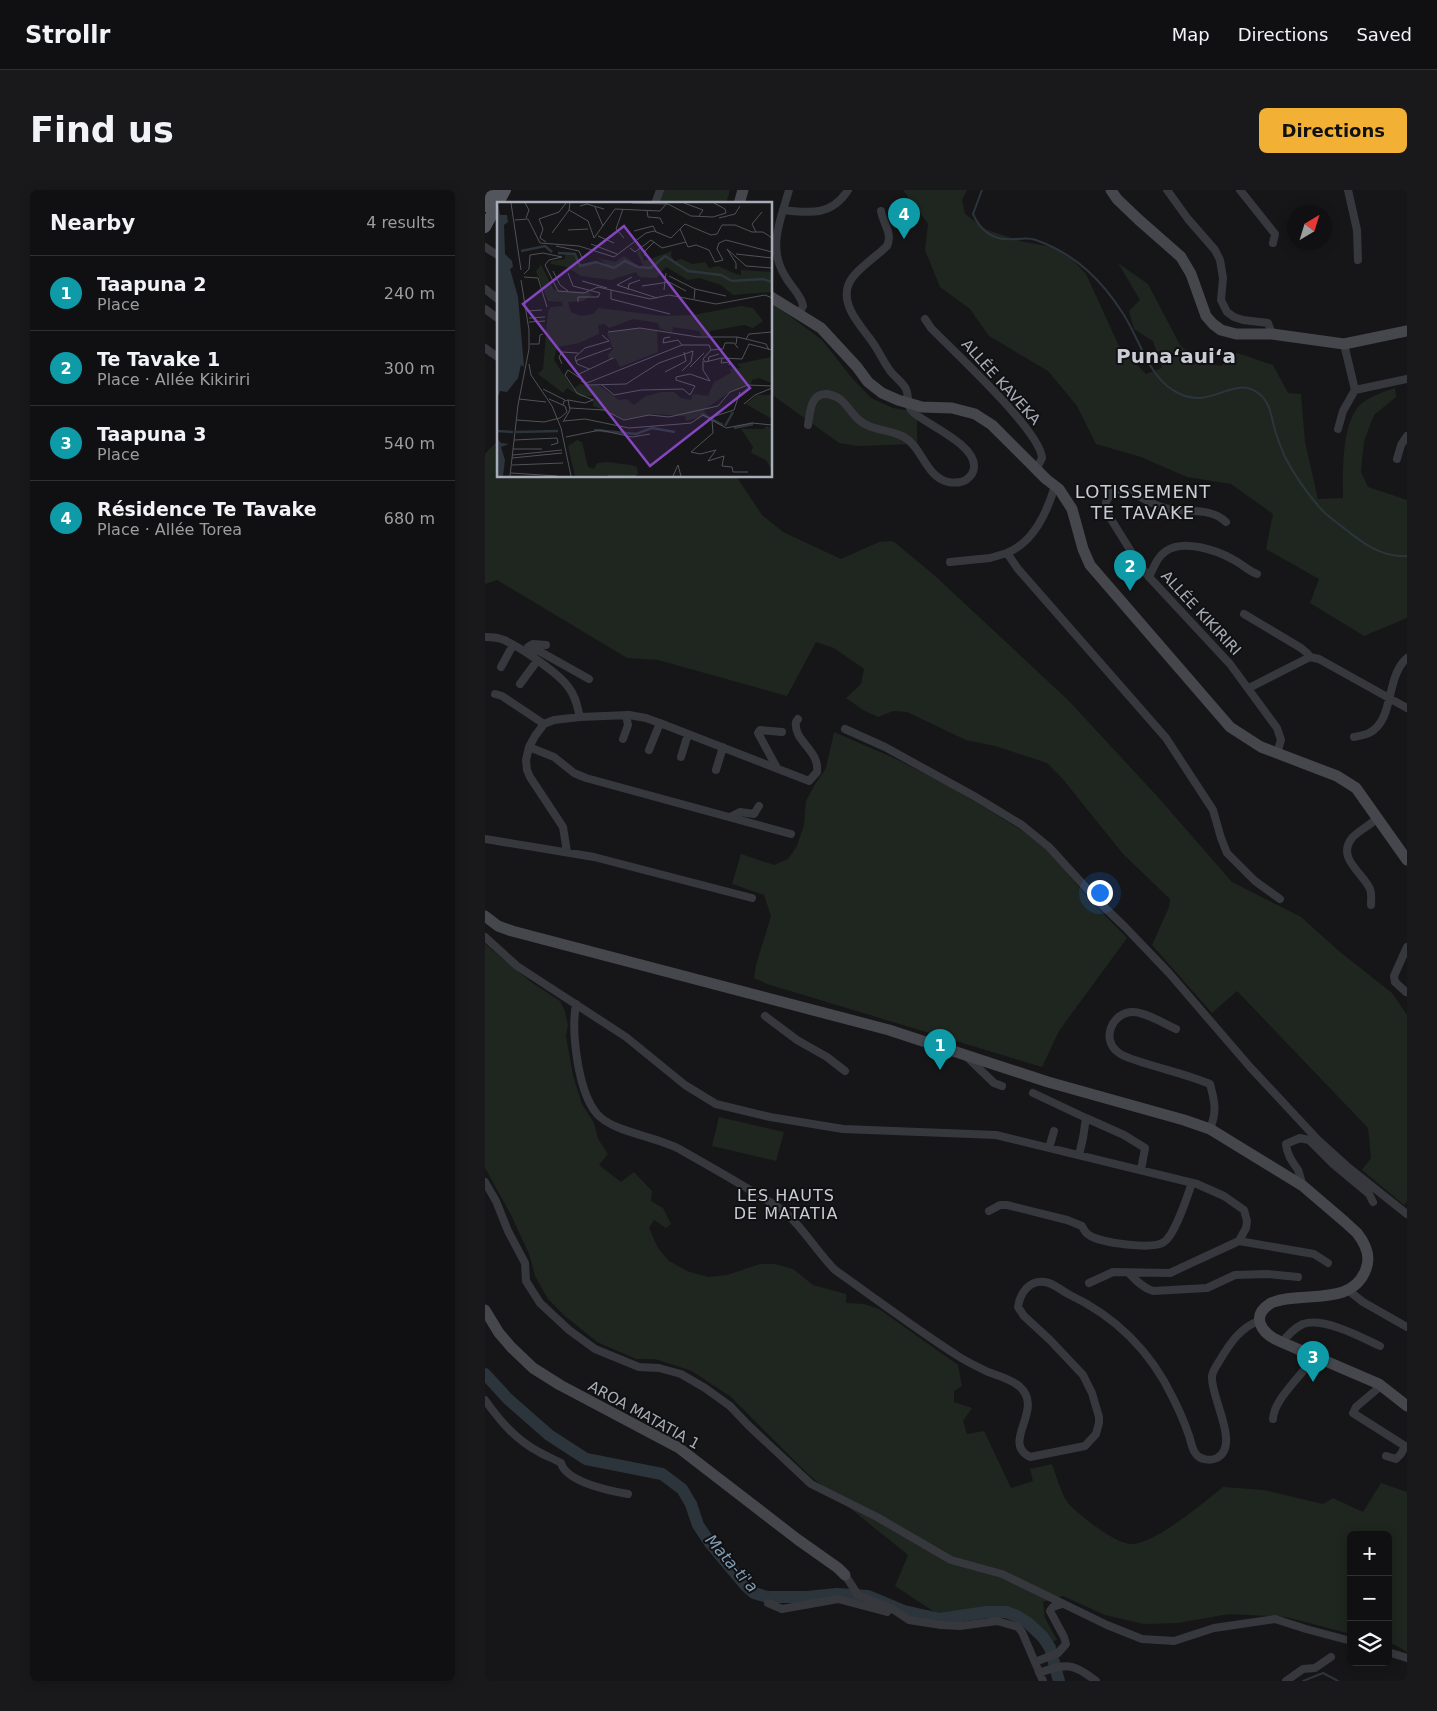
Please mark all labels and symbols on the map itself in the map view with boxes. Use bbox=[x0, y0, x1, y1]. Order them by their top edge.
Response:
pin: 4 bbox=[888, 198, 920, 239]
inset map bbox=[497, 202, 773, 478]
north arrow bbox=[1287, 205, 1332, 250]
street label: ALLÉE KAVEKA bbox=[958, 335, 1045, 429]
district label: Punaʻauiʻa bbox=[1116, 344, 1236, 368]
district label: LOTISSEMENT TE TAVAKE bbox=[1075, 481, 1211, 523]
pin: 2 bbox=[1114, 550, 1146, 591]
street label: ALLÉE KIKIRIRI bbox=[1157, 566, 1245, 659]
your location bbox=[1087, 880, 1113, 906]
pin: 1 bbox=[924, 1029, 956, 1070]
district label: LES HAUTS DE MATATIA bbox=[734, 1186, 838, 1223]
pin: 3 bbox=[1297, 1341, 1329, 1382]
street label: AROA MATATIA 1 bbox=[585, 1377, 703, 1453]
water label: Mata-ti'a bbox=[701, 1531, 762, 1596]

